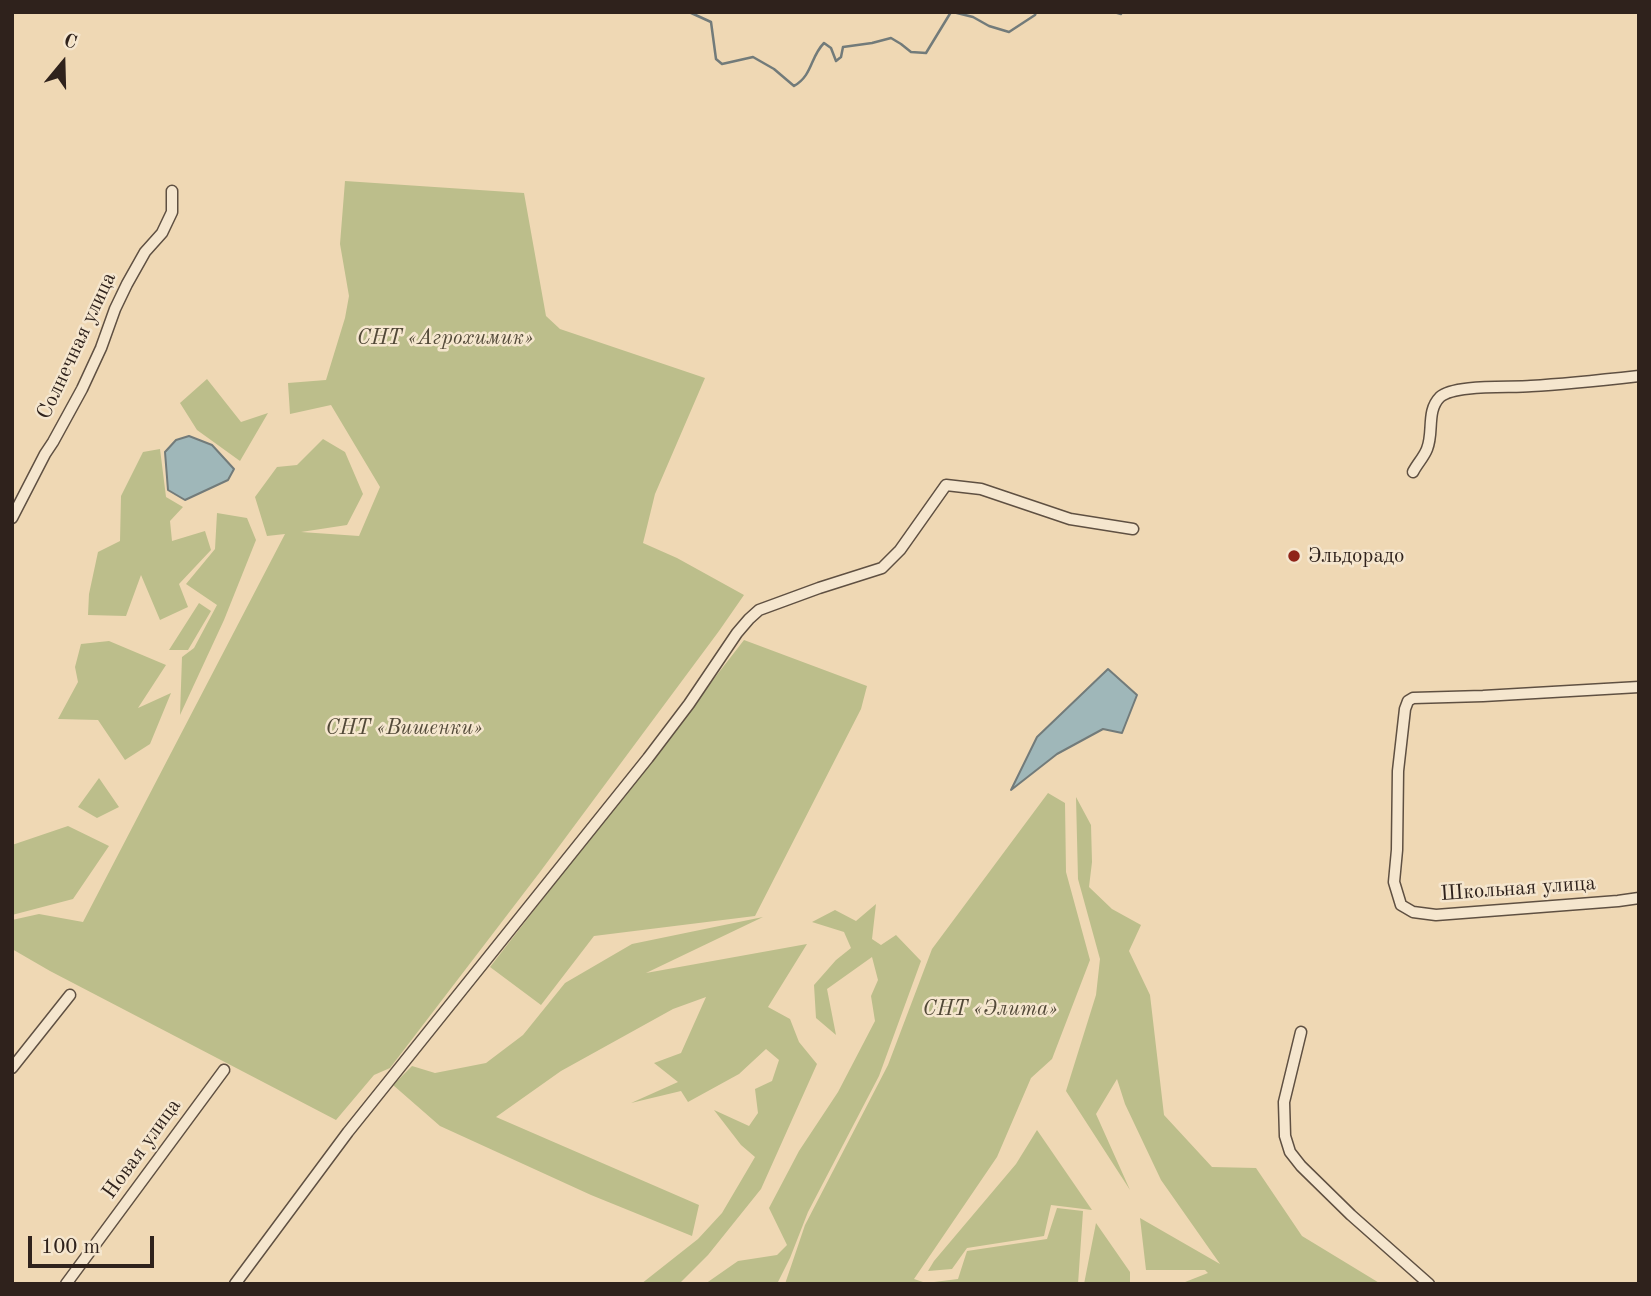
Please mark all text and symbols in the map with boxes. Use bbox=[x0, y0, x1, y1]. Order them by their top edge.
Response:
north arrow bbox=[28, 28, 98, 98]
text: С bbox=[61, 32, 79, 54]
street label: Солнечная улица bbox=[32, 269, 122, 423]
park label: СНТ «Агрохимик» bbox=[357, 325, 533, 351]
place label: Эльдорадо bbox=[1308, 543, 1404, 569]
marker: Эльдорадо bbox=[1286, 548, 1302, 564]
park label: СНТ «Вишенки» bbox=[325, 715, 483, 741]
street label: Школьная улица bbox=[1439, 871, 1597, 907]
park label: СНТ «Элита» bbox=[923, 996, 1057, 1022]
street label: Новая улица bbox=[97, 1094, 187, 1204]
scale bar bbox=[32, 1222, 158, 1266]
text: 100 m bbox=[41, 1237, 100, 1258]

